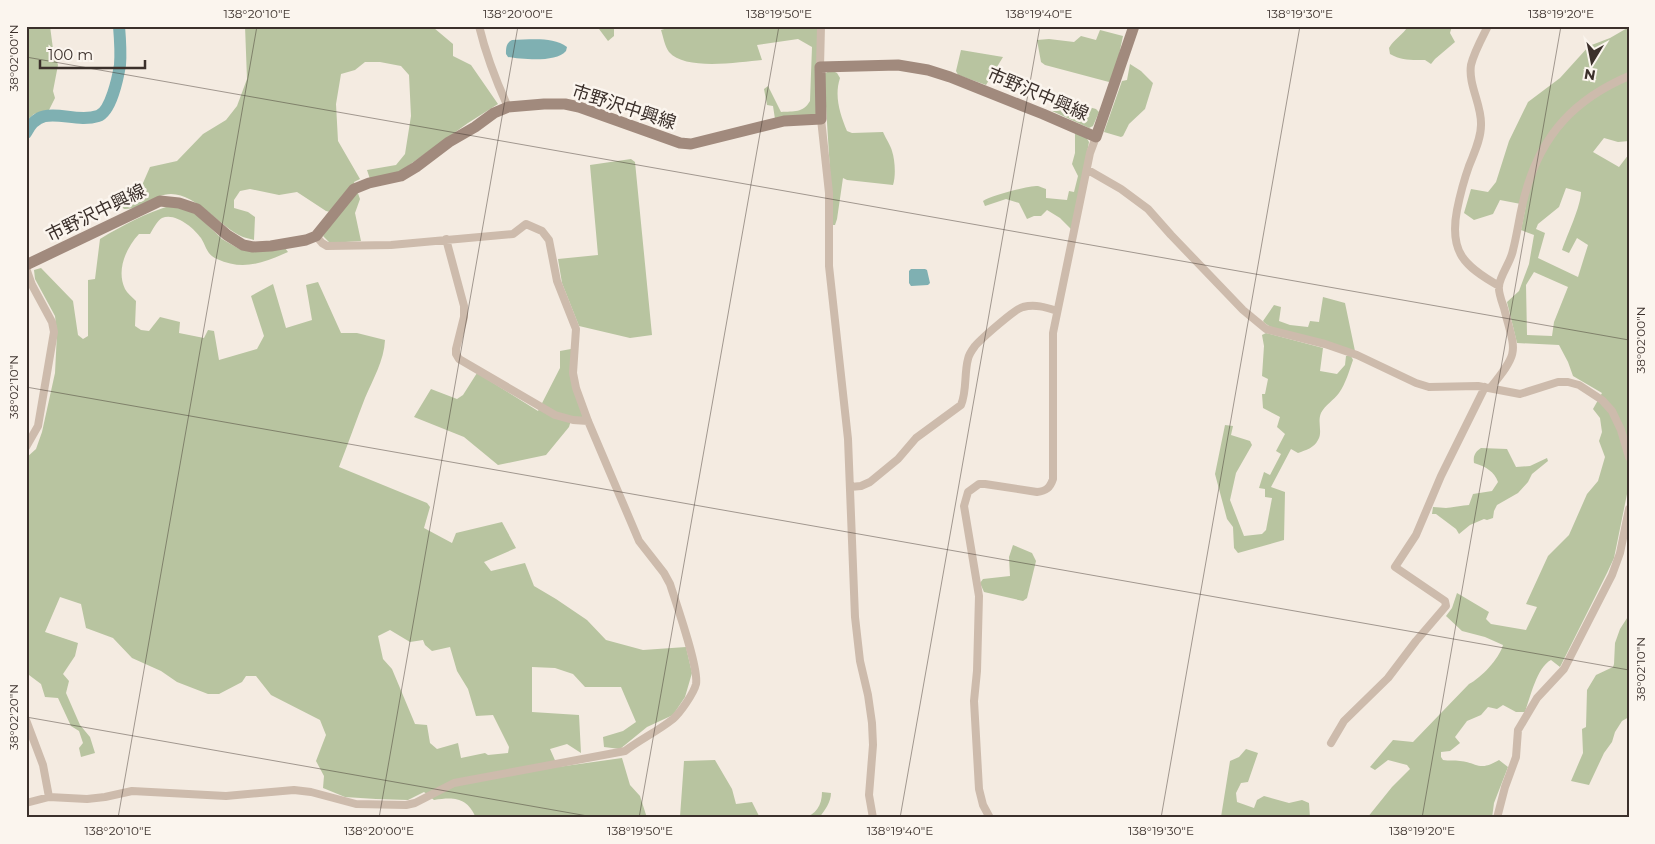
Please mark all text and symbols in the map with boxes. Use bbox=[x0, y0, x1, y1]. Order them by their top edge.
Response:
text: 138°20'10"E bbox=[224, 6, 290, 21]
text: 138°20'00"E bbox=[483, 6, 553, 21]
text: 138°19'50"E bbox=[746, 6, 812, 21]
text: 138°19'40"E bbox=[1006, 6, 1072, 21]
text: 138°19'30"E bbox=[1267, 6, 1333, 21]
text: 138°19'20"E bbox=[1528, 6, 1594, 21]
text: 38°02'00"N bbox=[6, 25, 21, 91]
scale bar bbox=[40, 38, 145, 70]
north arrow bbox=[1568, 38, 1618, 88]
text: 100 m bbox=[48, 45, 93, 64]
street label: 市野沢中興線 bbox=[984, 63, 1092, 125]
text: N bbox=[1583, 65, 1597, 85]
street label: 市野沢中興線 bbox=[569, 80, 679, 134]
street label: 市野沢中興線 bbox=[43, 179, 149, 247]
text: 38°02'00"N bbox=[1633, 307, 1648, 373]
text: 38°02'10"N bbox=[6, 355, 21, 419]
text: 38°02'10"N bbox=[1633, 637, 1648, 701]
text: 38°02'20"N bbox=[6, 684, 21, 750]
text: 138°20'10"E bbox=[85, 823, 151, 838]
text: 138°20'00"E bbox=[344, 823, 414, 838]
text: 138°19'50"E bbox=[607, 823, 673, 838]
text: 138°19'40"E bbox=[867, 823, 933, 838]
text: 138°19'30"E bbox=[1128, 823, 1194, 838]
text: 138°19'20"E bbox=[1389, 823, 1455, 838]

